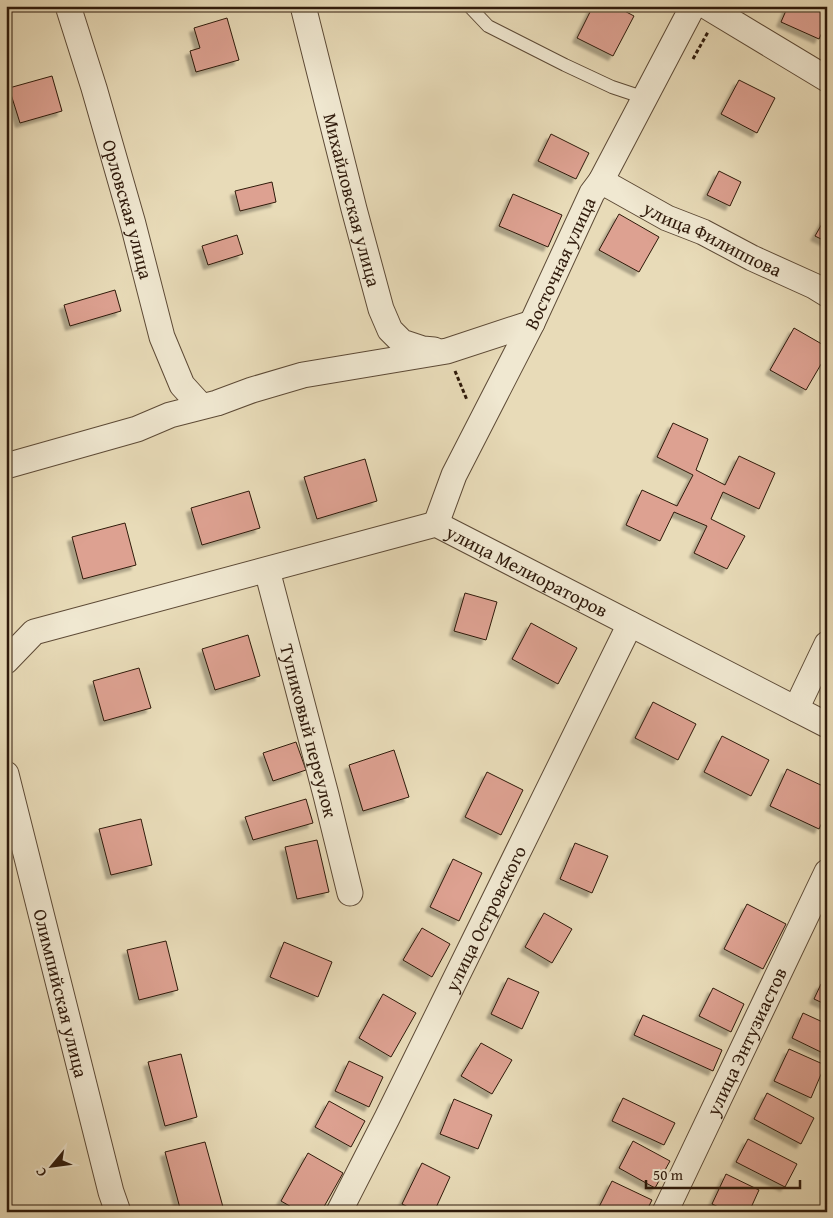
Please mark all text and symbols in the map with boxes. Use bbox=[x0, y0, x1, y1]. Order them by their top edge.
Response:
street label: Михайловская улица bbox=[316, 110, 388, 290]
street label: Орловская улица bbox=[95, 136, 161, 282]
street label: Восточная улица bbox=[517, 192, 602, 334]
street label: улица Филиппова bbox=[638, 193, 786, 284]
street label: улица Мелиораторов bbox=[441, 517, 613, 624]
street label: Тупиковый переулок bbox=[273, 641, 345, 820]
street label: улица Островского bbox=[437, 841, 533, 997]
street label: Олимпийская улица bbox=[26, 906, 96, 1080]
street label: улица Энтузиастов bbox=[698, 962, 794, 1121]
north arrow bbox=[28, 1140, 78, 1190]
scale bar bbox=[646, 1158, 799, 1190]
text: С bbox=[30, 1164, 51, 1181]
text: 50 m bbox=[653, 1164, 684, 1185]

